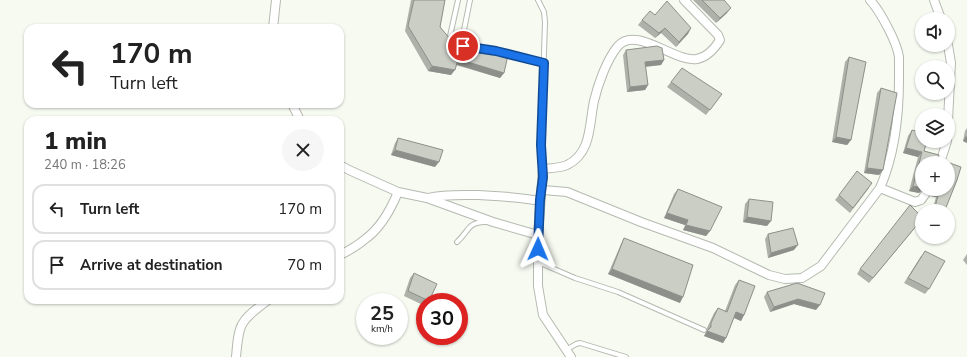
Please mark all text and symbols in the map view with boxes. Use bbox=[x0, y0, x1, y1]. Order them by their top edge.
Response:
map controls bbox=[915, 12, 955, 244]
button: sound bbox=[915, 12, 955, 52]
pin bbox=[446, 29, 480, 63]
text: 170 m bbox=[110, 35, 193, 73]
icon: arrive bbox=[452, 35, 474, 57]
icon: left bbox=[44, 40, 96, 92]
button: search bbox=[915, 60, 955, 100]
text: Turn left bbox=[110, 71, 178, 95]
button: layers bbox=[915, 108, 955, 148]
text: 1 min bbox=[44, 125, 107, 157]
button: close bbox=[282, 129, 324, 171]
text: 240 m · 18:26 bbox=[44, 156, 126, 174]
button: + bbox=[915, 156, 955, 196]
icon: left bbox=[46, 198, 68, 220]
text: Turn left bbox=[80, 199, 139, 219]
text: 170 m bbox=[278, 199, 322, 219]
button: − bbox=[915, 204, 955, 244]
position arrow bbox=[517, 228, 559, 270]
icon: arrive bbox=[46, 254, 68, 276]
text: Arrive at destination bbox=[80, 255, 223, 275]
text: 70 m bbox=[287, 255, 322, 275]
speed limit sign: 30 bbox=[416, 293, 468, 345]
text: 25 bbox=[370, 300, 394, 327]
text: km/h bbox=[371, 322, 393, 336]

